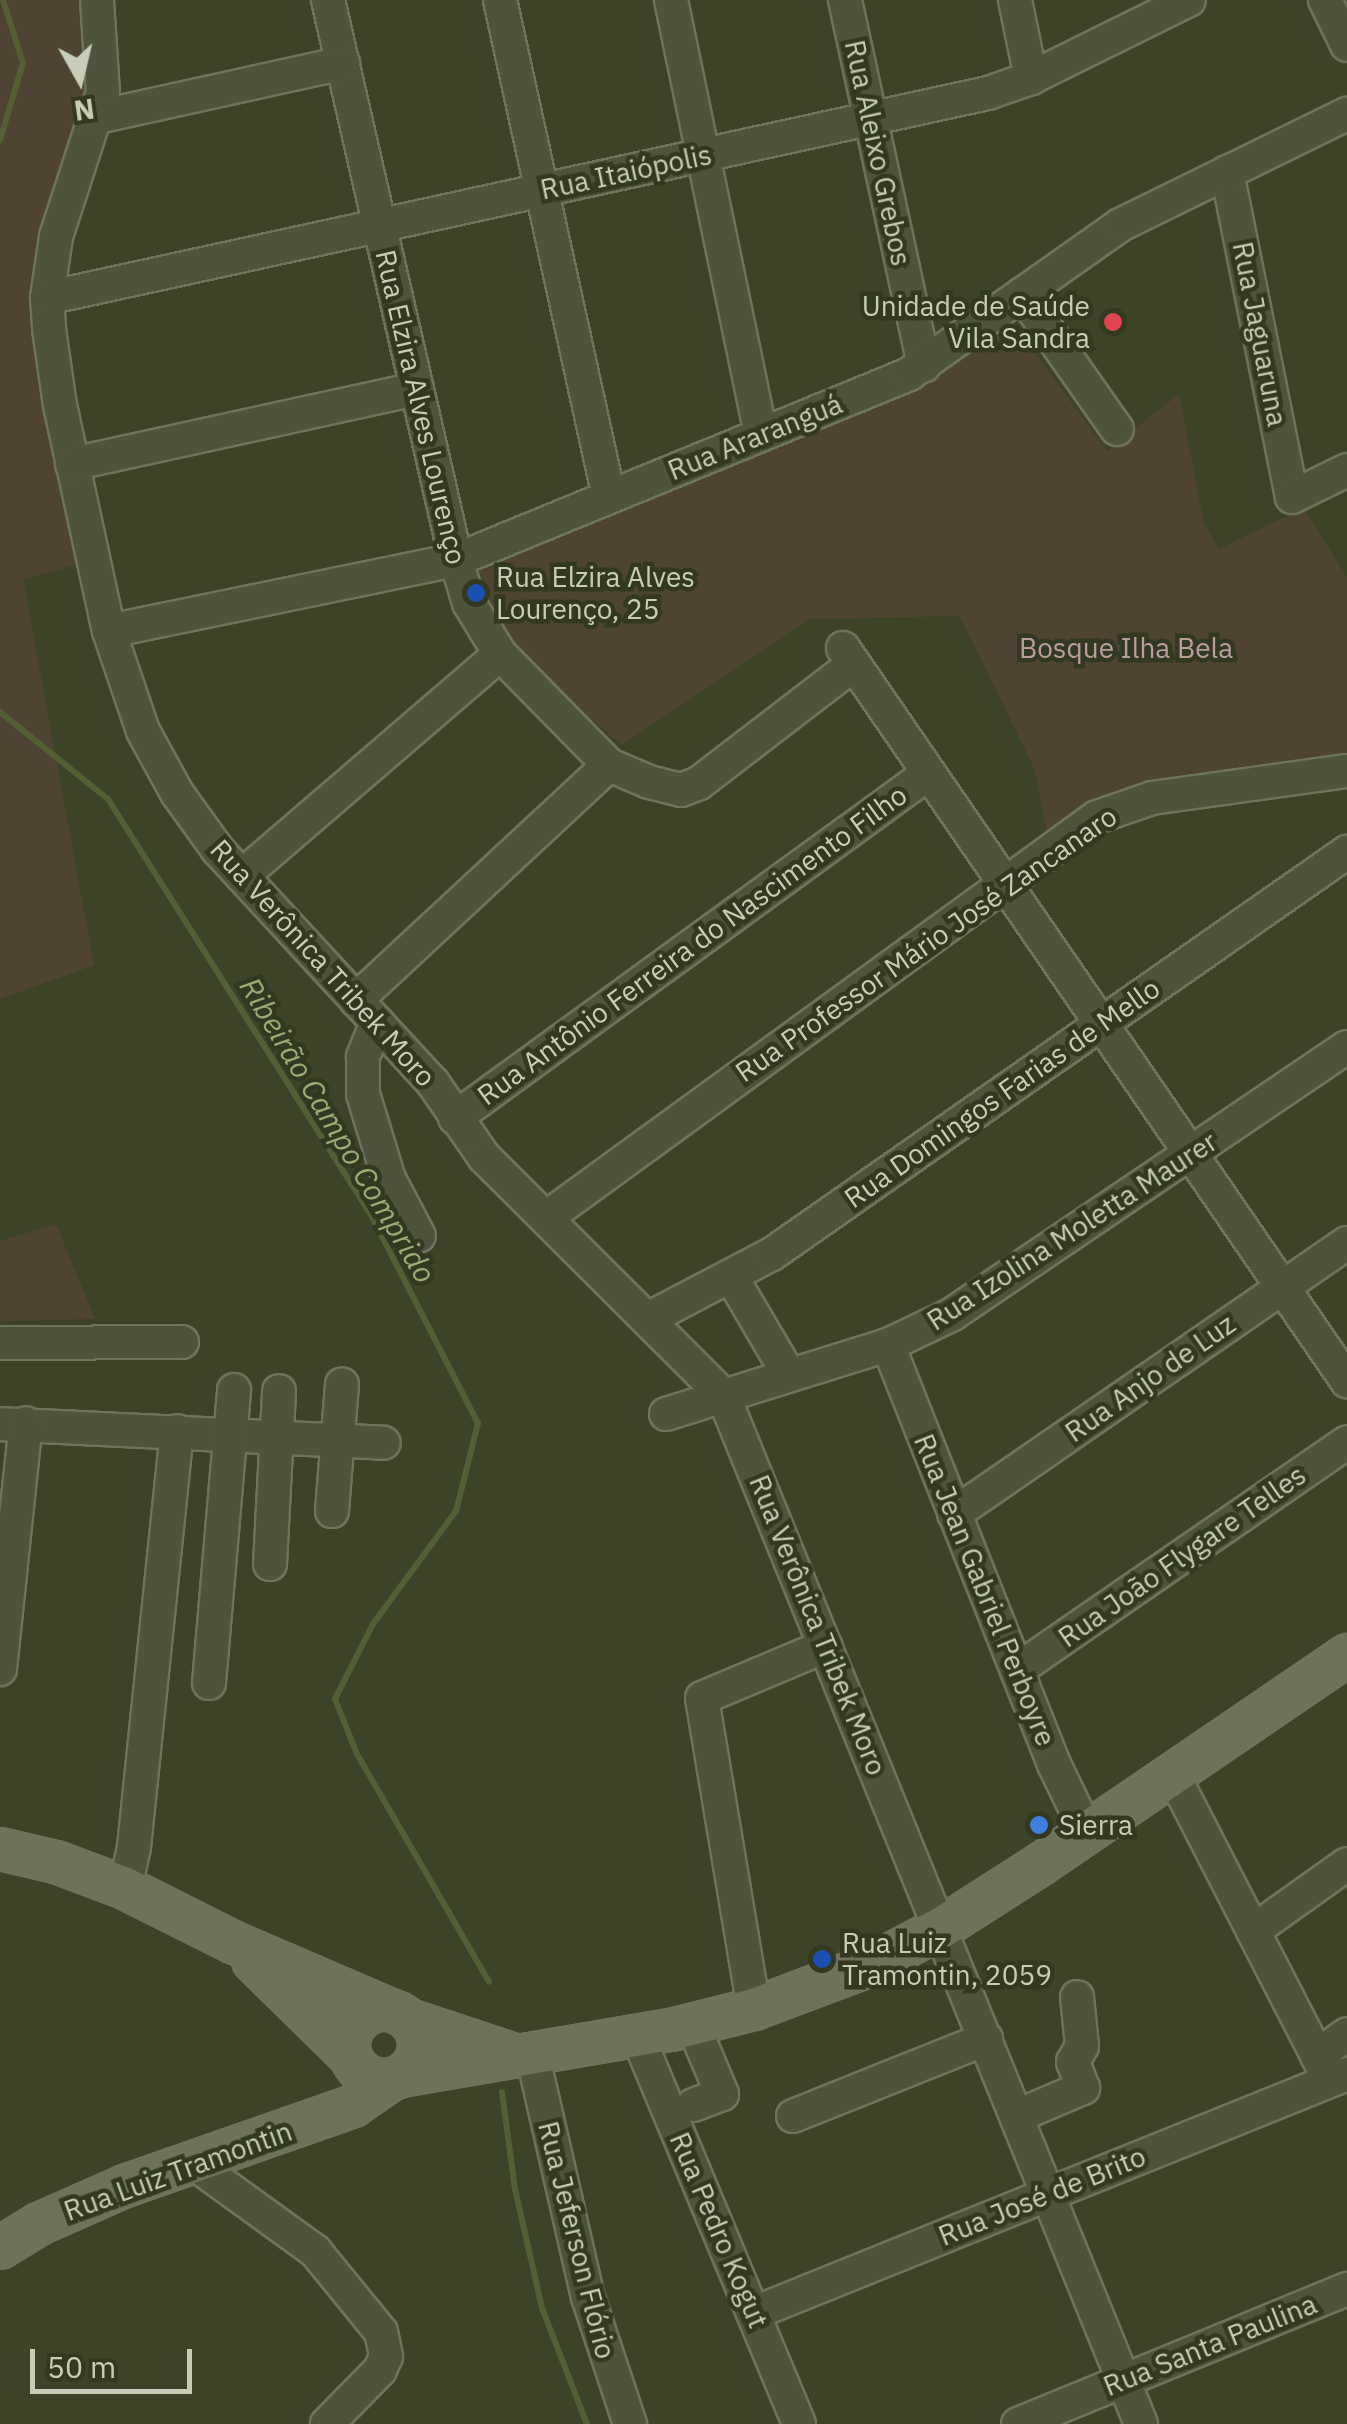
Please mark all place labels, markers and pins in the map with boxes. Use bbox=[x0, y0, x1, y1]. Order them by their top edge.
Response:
place label: Unidade de Saúde Vila Sandra bbox=[862, 289, 1090, 355]
marker: Unidade de Saúde Vila Sandra bbox=[1100, 309, 1126, 335]
place label: Rua Elzira Alves Lourenço, 25 bbox=[496, 560, 695, 626]
marker: Rua Elzira Alves Lourenço, 25 bbox=[465, 582, 487, 604]
place label: Sierra bbox=[1059, 1808, 1133, 1842]
marker: Sierra bbox=[1028, 1814, 1050, 1836]
place label: Rua Luiz Tramontin, 2059 bbox=[842, 1926, 1052, 1992]
marker: Rua Luiz Tramontin, 2059 bbox=[811, 1948, 833, 1970]

